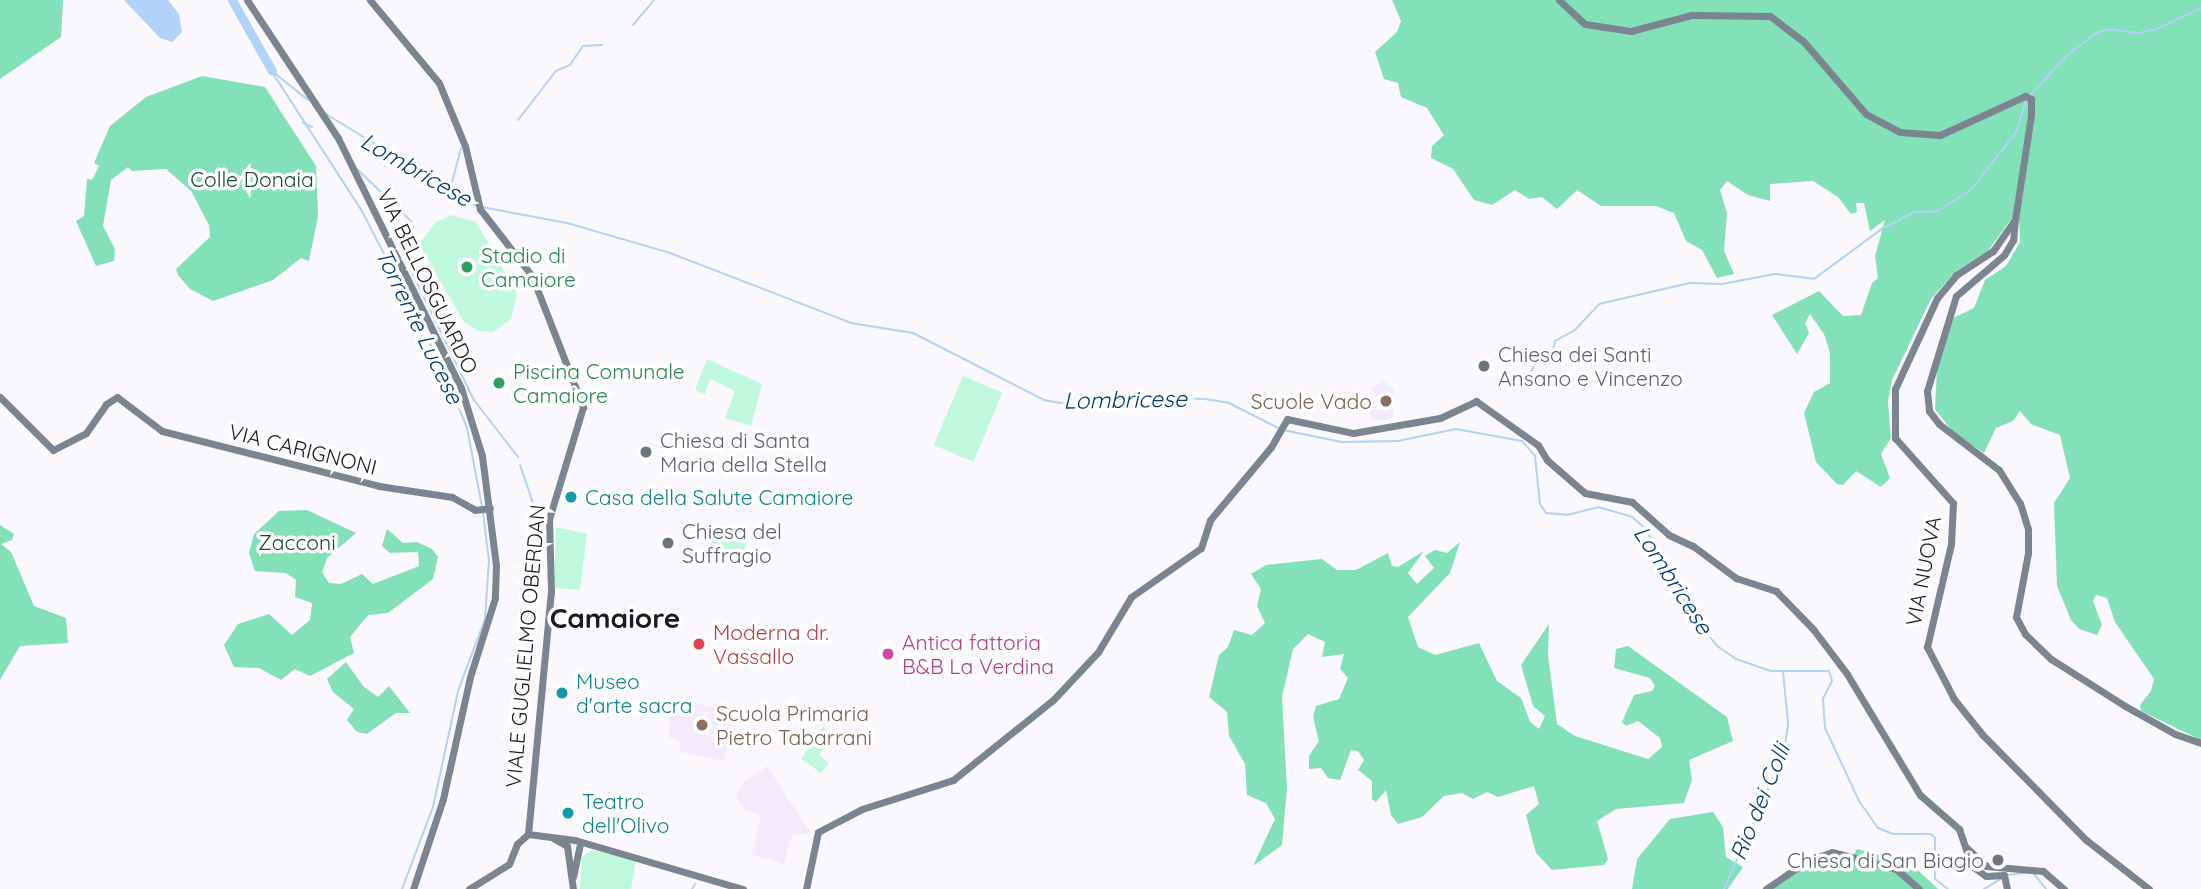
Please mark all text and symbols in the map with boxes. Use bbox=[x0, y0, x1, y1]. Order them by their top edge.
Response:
water label: Lombricese bbox=[356, 127, 476, 213]
park label: Colle Donaia bbox=[190, 166, 314, 192]
street label: VIA BELLOSGUARDO bbox=[372, 185, 484, 377]
place label: Stadio di Camaiore bbox=[481, 242, 576, 292]
water label: Torrente Lucese bbox=[369, 244, 469, 408]
marker: Stadio di Camaiore bbox=[459, 259, 475, 275]
place label: Chiesa dei Santi Ansano e Vincenzo bbox=[1498, 341, 1683, 391]
place label: Piscina Comunale Camaiore bbox=[513, 358, 685, 408]
marker: Chiesa dei Santi Ansano e Vincenzo bbox=[1476, 358, 1492, 374]
marker: Piscina Comunale Camaiore bbox=[491, 375, 507, 391]
water label: Lombricese bbox=[1063, 385, 1187, 415]
place label: Scuole Vado bbox=[1251, 388, 1372, 414]
marker: Scuole Vado bbox=[1378, 393, 1394, 409]
street label: VIA CARIGNONI bbox=[226, 418, 380, 480]
place label: Chiesa di Santa Maria della Stella bbox=[660, 427, 827, 477]
marker: Chiesa di Santa Maria della Stella bbox=[638, 444, 654, 460]
place label: Casa della Salute Camaiore bbox=[585, 484, 853, 510]
marker: Casa della Salute Camaiore bbox=[563, 489, 579, 505]
street label: VIALE GUGLIELMO OBERDAN bbox=[500, 503, 550, 789]
street label: VIA NUOVA bbox=[1900, 514, 1946, 628]
place label: Chiesa del Suffragio bbox=[682, 518, 782, 568]
water label: Lombricese bbox=[1628, 521, 1718, 639]
park label: Zacconi bbox=[258, 529, 336, 555]
marker: Chiesa del Suffragio bbox=[660, 535, 676, 551]
district label: Camaiore bbox=[550, 601, 680, 635]
place label: Moderna dr. Vassallo bbox=[713, 619, 829, 669]
place label: Antica fattoria B&B La Verdina bbox=[902, 629, 1054, 679]
marker: Moderna dr. Vassallo bbox=[691, 636, 707, 652]
marker: Antica fattoria B&B La Verdina bbox=[880, 646, 896, 662]
place label: Museo d'arte sacra bbox=[576, 668, 692, 718]
marker: Museo d'arte sacra bbox=[554, 685, 570, 701]
place label: Scuola Primaria Pietro Tabarrani bbox=[716, 700, 872, 750]
marker: Scuola Primaria Pietro Tabarrani bbox=[694, 717, 710, 733]
water label: Rio dei Colli bbox=[1724, 740, 1796, 864]
place label: Teatro dell'Olivo bbox=[582, 788, 669, 838]
marker: Teatro dell'Olivo bbox=[560, 805, 576, 821]
place label: Chiesa di San Biagio bbox=[1787, 847, 1984, 873]
marker: Chiesa di San Biagio bbox=[1990, 852, 2006, 868]

